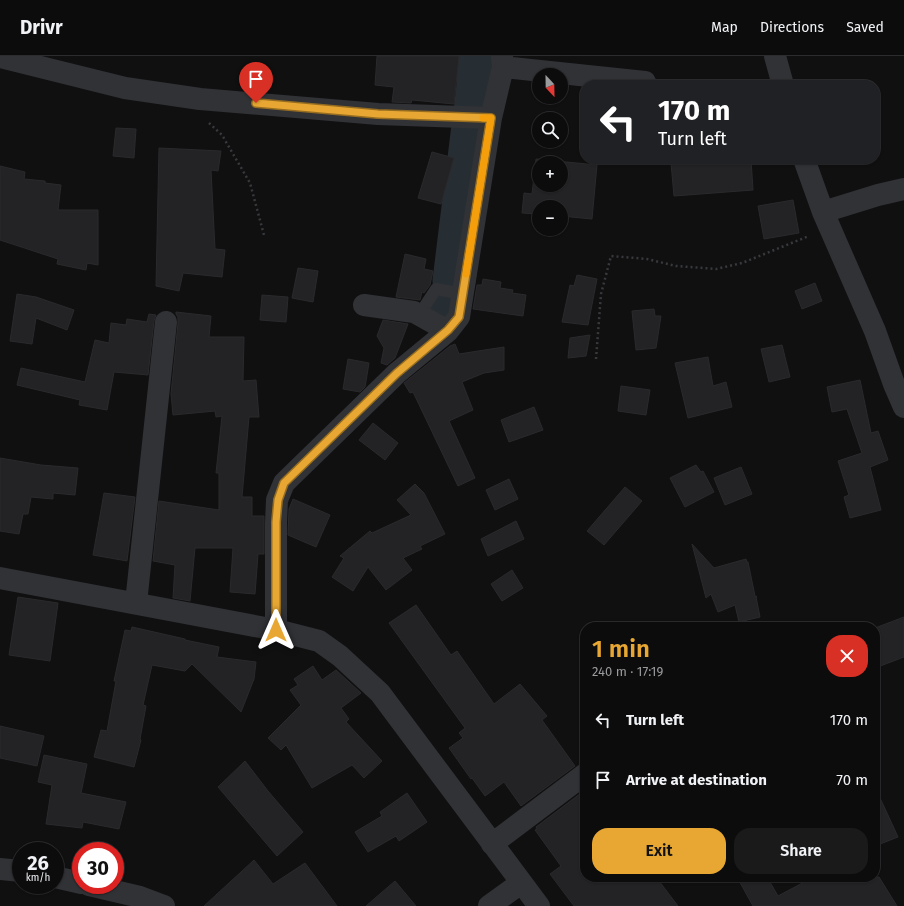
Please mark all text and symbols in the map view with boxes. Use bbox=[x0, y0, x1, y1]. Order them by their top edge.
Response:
text: Drivr bbox=[20, 16, 63, 39]
text: Map bbox=[711, 19, 738, 36]
text: Directions bbox=[760, 19, 824, 36]
text: Saved bbox=[846, 19, 884, 36]
pin bbox=[239, 62, 273, 103]
icon: arrive bbox=[245, 68, 267, 90]
north arrow bbox=[532, 68, 568, 104]
map controls bbox=[532, 68, 568, 236]
text: 170 m bbox=[658, 94, 730, 127]
icon: left bbox=[592, 96, 644, 148]
button: search bbox=[532, 112, 568, 148]
text: Turn left bbox=[658, 128, 727, 150]
button: + bbox=[532, 156, 568, 192]
button: − bbox=[532, 200, 568, 236]
position arrow bbox=[255, 609, 297, 651]
text: 1 min bbox=[592, 635, 650, 663]
button: close bbox=[826, 635, 868, 677]
text: 240 m · 17:19 bbox=[592, 664, 663, 679]
icon: left bbox=[592, 709, 614, 731]
text: Turn left bbox=[626, 711, 684, 729]
text: 170 m bbox=[830, 711, 868, 729]
icon: arrive bbox=[592, 769, 614, 791]
text: Arrive at destination bbox=[626, 771, 767, 789]
text: 70 m bbox=[836, 771, 868, 789]
button: Exit bbox=[592, 828, 726, 874]
button: Share bbox=[734, 828, 868, 874]
speed limit sign: 30 bbox=[72, 842, 124, 894]
text: 26 bbox=[27, 851, 49, 875]
text: km/h bbox=[26, 872, 50, 884]

